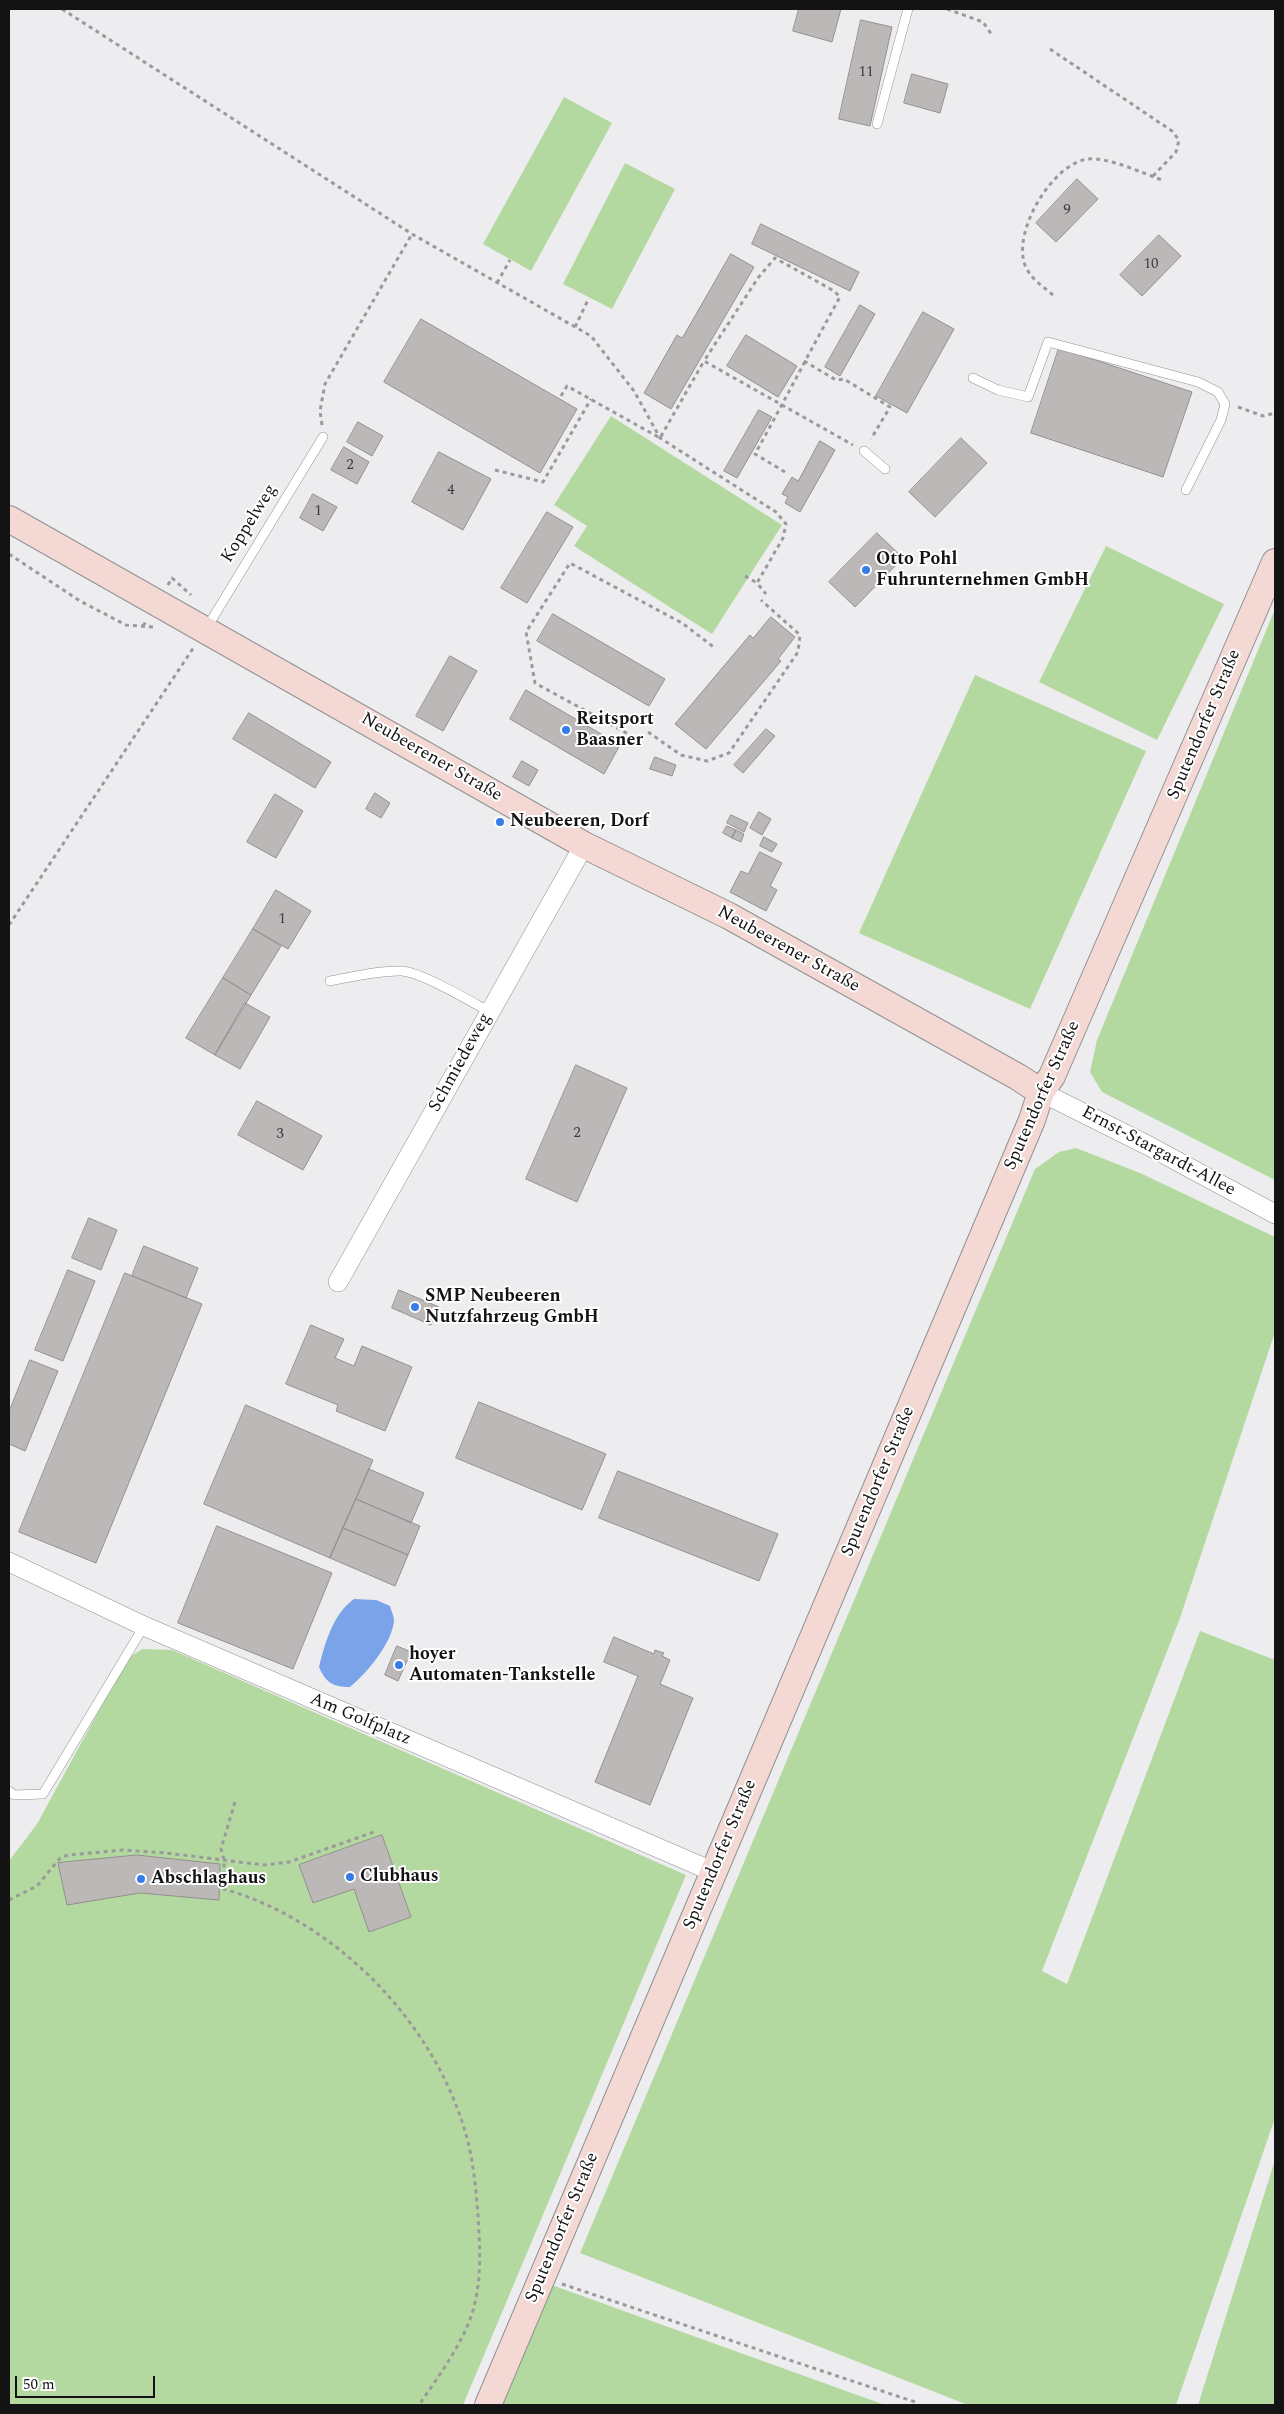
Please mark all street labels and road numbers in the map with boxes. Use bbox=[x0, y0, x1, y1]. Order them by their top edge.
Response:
street label: Koppelweg bbox=[217, 481, 283, 567]
street label: Sputendorfer Straße bbox=[1164, 647, 1246, 803]
street label: Neubeerener Straße bbox=[357, 709, 505, 807]
street label: Neubeerener Straße bbox=[713, 902, 863, 998]
street label: Schmiedeweg bbox=[425, 1010, 497, 1116]
street label: Sputendorfer Straße bbox=[1000, 1018, 1086, 1174]
street label: Ernst-Stargardt-Allee bbox=[1077, 1102, 1239, 1202]
street label: Sputendorfer Straße bbox=[838, 1404, 920, 1560]
street label: Am Golfplatz bbox=[306, 1689, 414, 1751]
street label: Sputendorfer Straße bbox=[680, 1777, 762, 1933]
street label: Sputendorfer Straße bbox=[522, 2150, 604, 2306]

